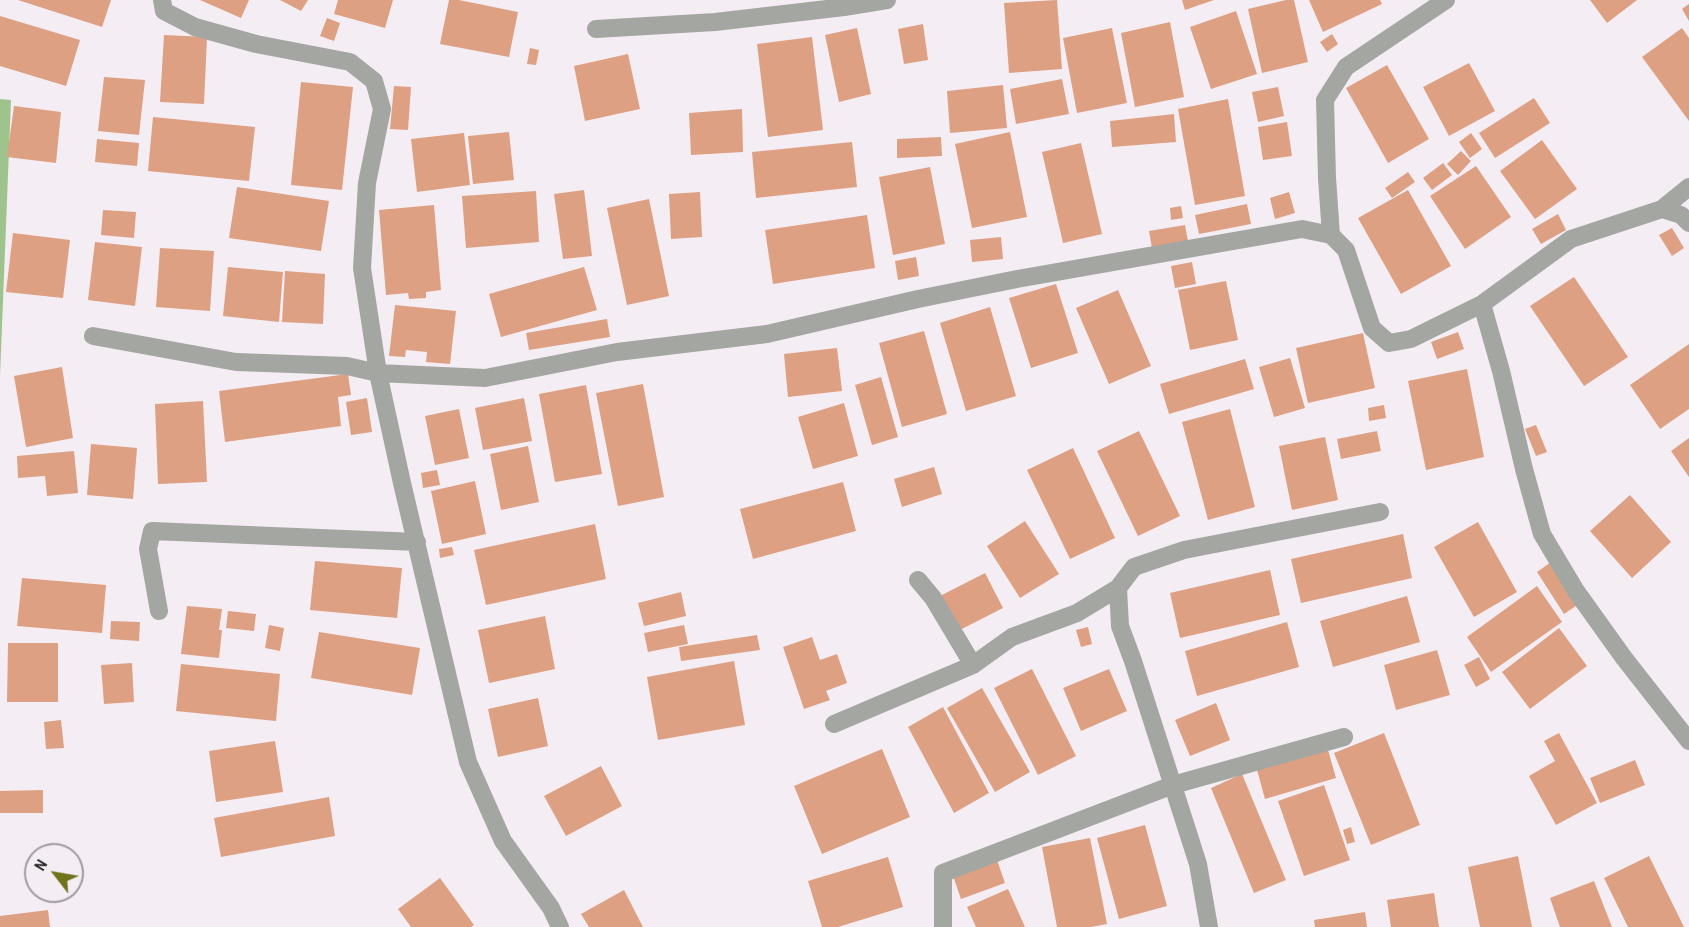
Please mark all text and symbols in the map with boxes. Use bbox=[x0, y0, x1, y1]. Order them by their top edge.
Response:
north arrow bbox=[24, 843, 84, 903]
text: N bbox=[28, 855, 52, 874]

